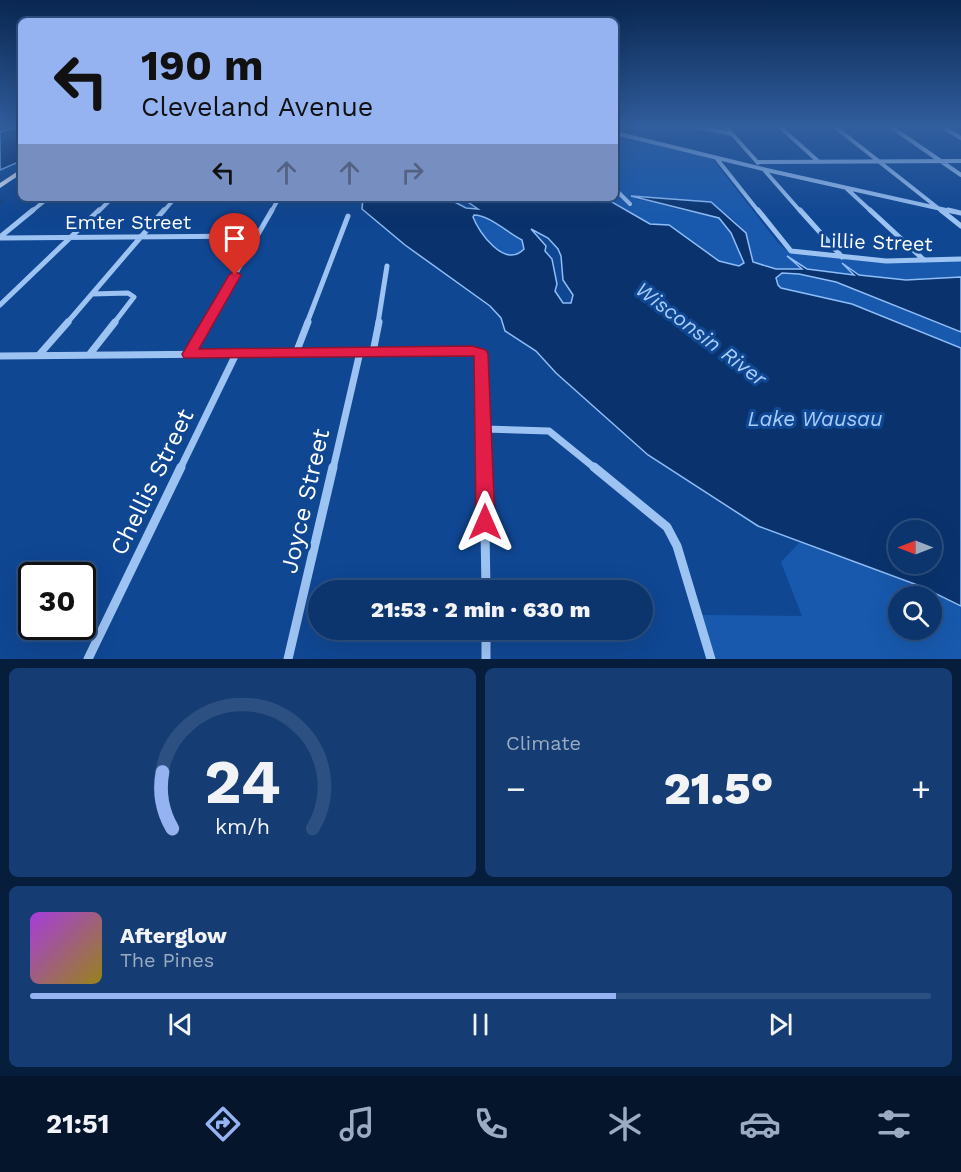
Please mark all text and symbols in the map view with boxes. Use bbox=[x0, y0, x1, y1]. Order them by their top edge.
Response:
text: 190 m bbox=[141, 41, 264, 90]
icon: left bbox=[42, 42, 120, 120]
text: Cleveland Avenue bbox=[141, 91, 373, 123]
icon: left bbox=[207, 156, 240, 189]
icon: ahead bbox=[270, 156, 303, 189]
icon: ahead bbox=[333, 156, 366, 189]
icon: right bbox=[396, 156, 429, 189]
street label: Emter Street bbox=[65, 210, 192, 234]
pin bbox=[209, 213, 260, 275]
icon: arrive bbox=[218, 222, 251, 255]
street label: Lillie Street bbox=[819, 228, 934, 256]
water label: Wisconsin River bbox=[631, 276, 772, 391]
street label: Chellis Street bbox=[104, 404, 200, 560]
water label: Lake Wausau bbox=[748, 406, 883, 431]
street label: Joyce Street bbox=[275, 426, 335, 576]
position arrow bbox=[453, 490, 517, 554]
north arrow bbox=[888, 520, 942, 574]
map controls bbox=[888, 520, 942, 640]
speed limit sign: 30 bbox=[18, 562, 96, 640]
button: search bbox=[888, 586, 942, 640]
text: 21:53 · 2 min · 630 m bbox=[371, 597, 590, 622]
text: Climate bbox=[506, 731, 581, 755]
text: 24 bbox=[204, 745, 281, 818]
text: 21.5° bbox=[664, 762, 773, 815]
text: − bbox=[506, 769, 526, 808]
text: + bbox=[911, 769, 931, 808]
text: km/h bbox=[215, 815, 270, 840]
text: Afterglow bbox=[120, 923, 227, 948]
text: The Pines bbox=[120, 948, 214, 972]
icon: previous bbox=[164, 1008, 197, 1041]
icon: pause bbox=[464, 1008, 497, 1041]
icon: next bbox=[764, 1008, 797, 1041]
icon: directions bbox=[202, 1103, 244, 1145]
icon: music bbox=[336, 1103, 378, 1145]
icon: phone bbox=[470, 1103, 512, 1145]
icon: climate bbox=[604, 1103, 646, 1145]
icon: car bbox=[739, 1103, 781, 1145]
icon: filters bbox=[873, 1103, 915, 1145]
text: 21:51 bbox=[46, 1108, 109, 1140]

